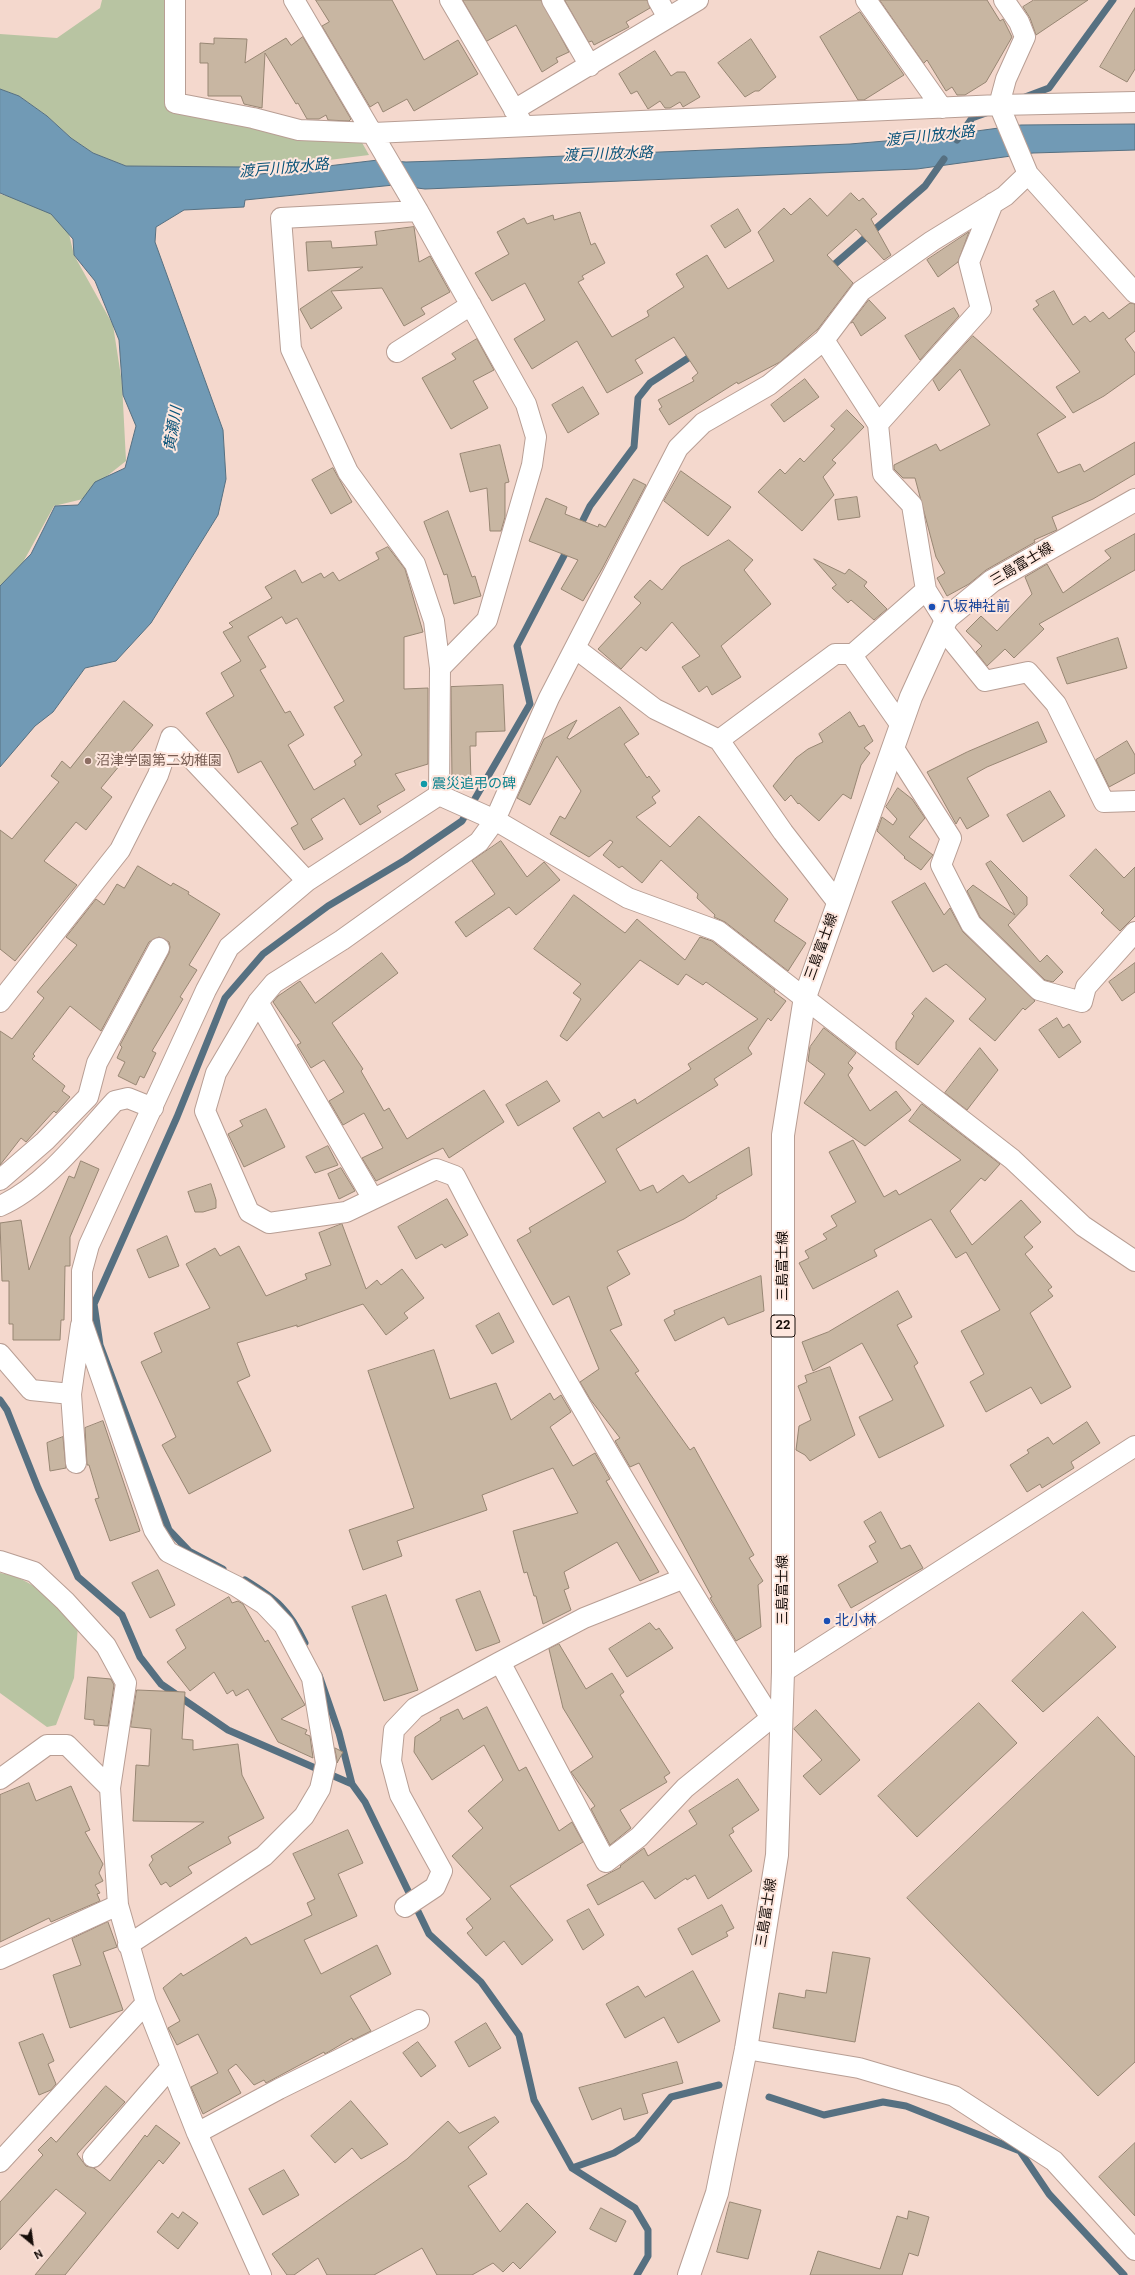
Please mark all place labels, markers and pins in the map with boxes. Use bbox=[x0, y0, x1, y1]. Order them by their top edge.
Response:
place label: 八坂神社前 bbox=[940, 599, 1010, 615]
marker: 八坂神社前 bbox=[927, 602, 937, 612]
place label: 沼津学園第二幼稚園 bbox=[96, 753, 222, 769]
marker: 沼津学園第二幼稚園 bbox=[83, 756, 93, 766]
place label: 震災追弔の碑 bbox=[432, 776, 516, 792]
marker: 震災追弔の碑 bbox=[419, 779, 429, 789]
place label: 北小林 bbox=[835, 1613, 877, 1629]
marker: 北小林 bbox=[822, 1616, 832, 1626]

